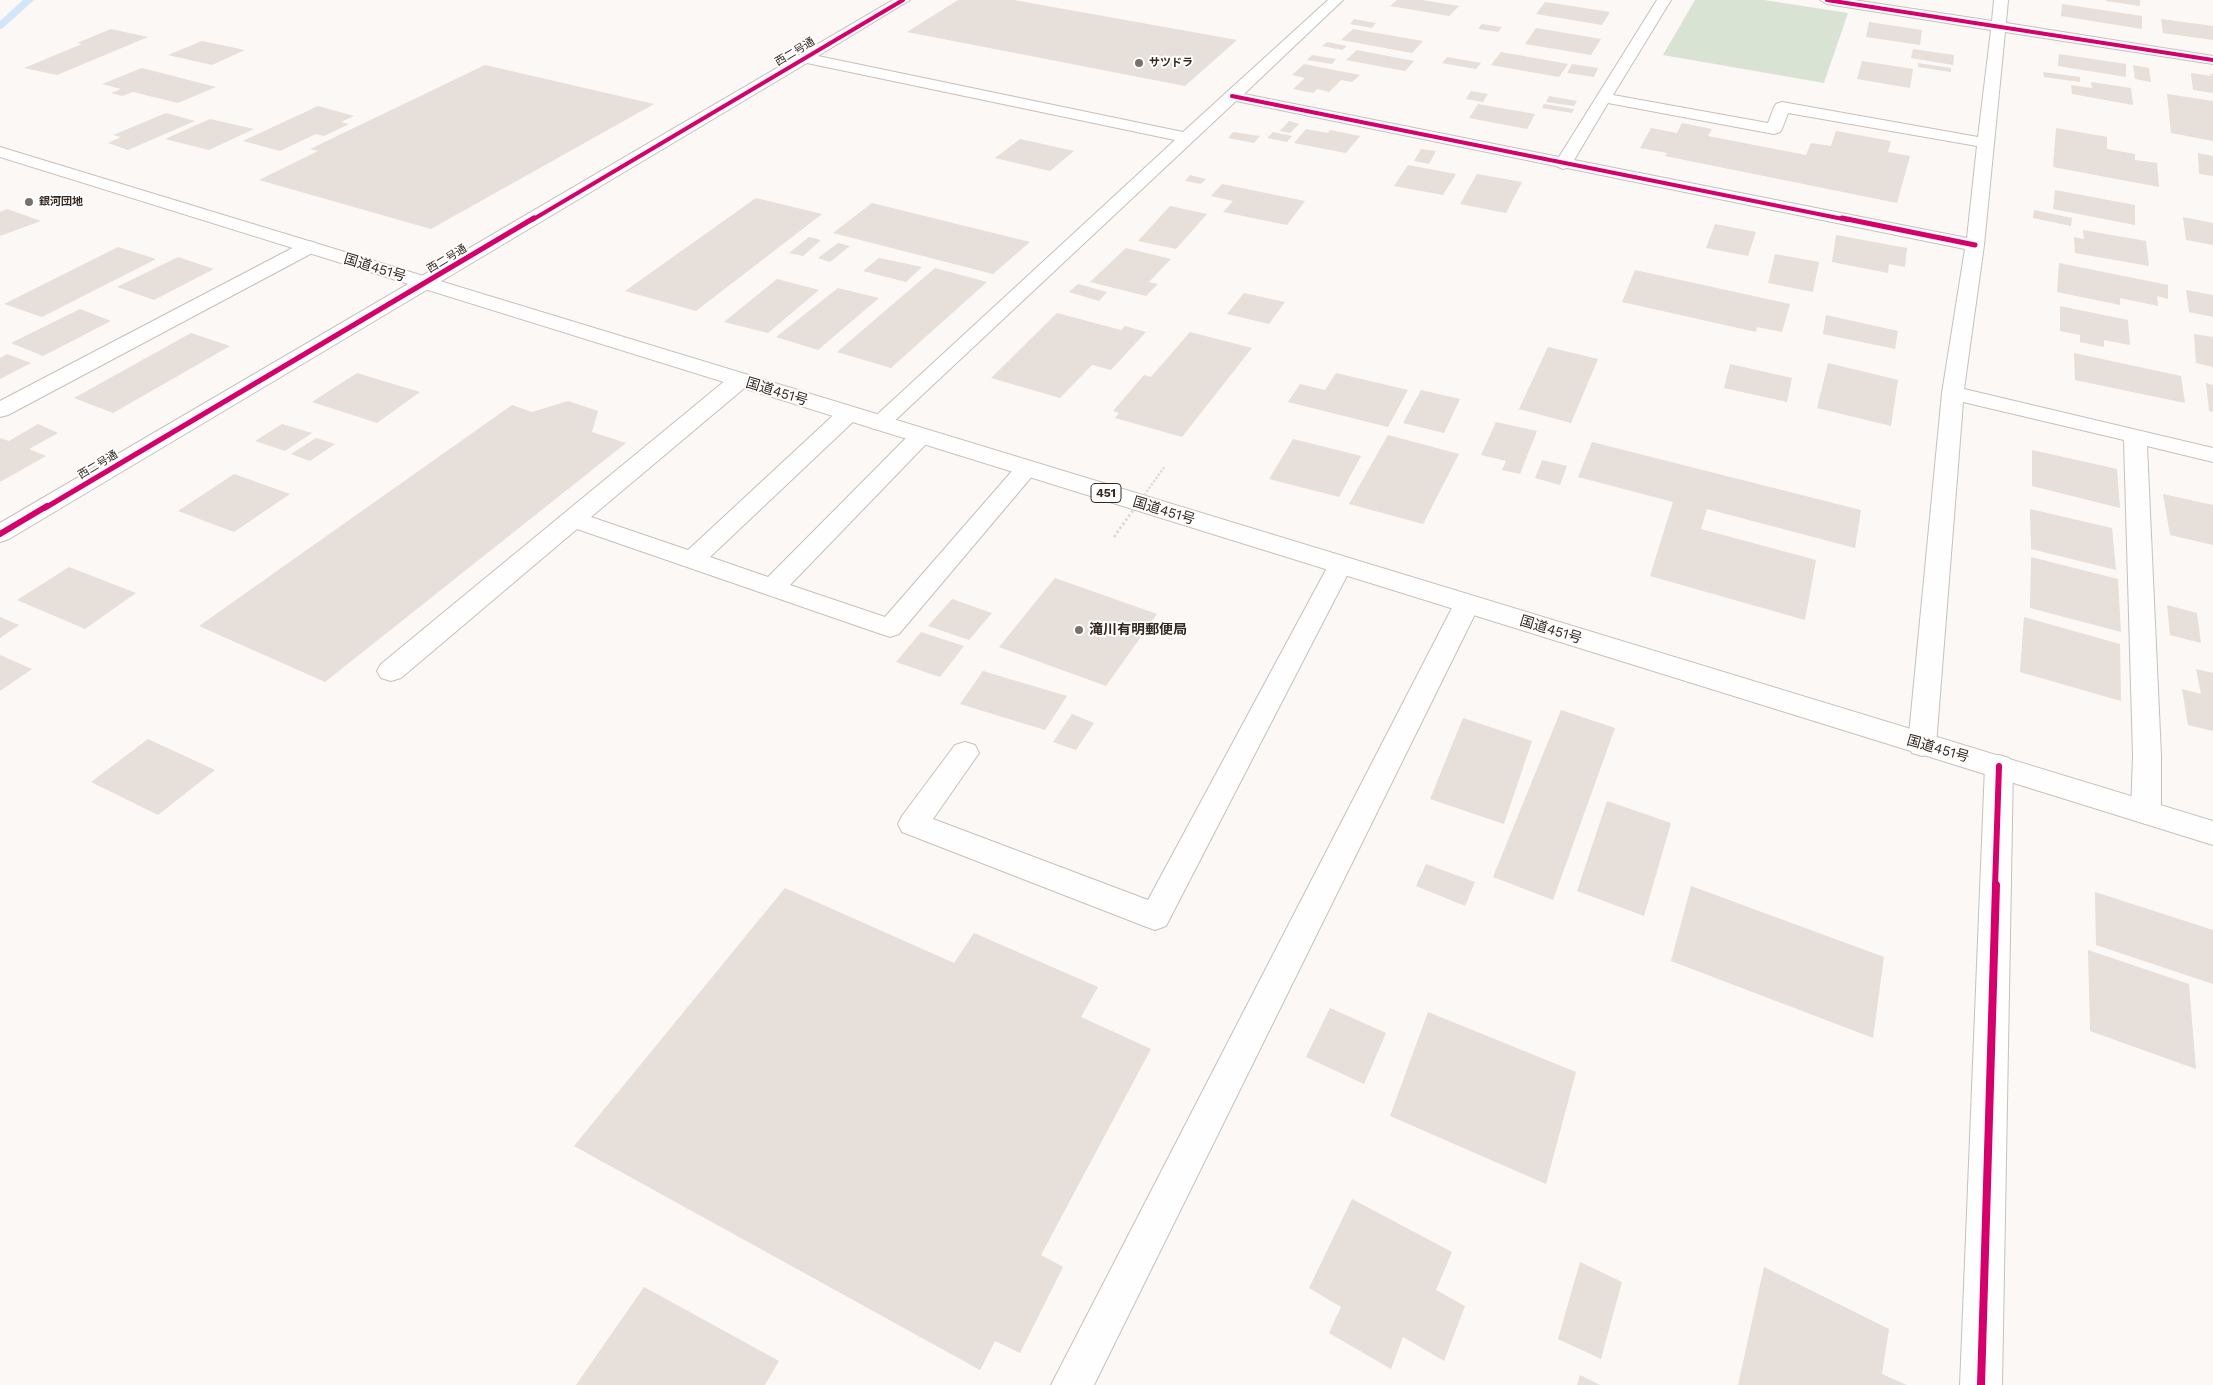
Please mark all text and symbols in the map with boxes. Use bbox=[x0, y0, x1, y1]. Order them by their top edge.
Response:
street label: 西二号通 bbox=[773, 35, 817, 69]
place label: サツドラ bbox=[1149, 56, 1193, 70]
marker: サツドラ bbox=[1133, 57, 1145, 69]
place label: 銀河団地 bbox=[39, 195, 83, 209]
marker: 銀河団地 bbox=[23, 196, 35, 208]
street label: 西二号通 bbox=[425, 242, 469, 276]
street label: 国道451号 bbox=[342, 251, 408, 285]
street label: 国道451号 bbox=[744, 375, 810, 409]
street label: 西二号通 bbox=[76, 448, 120, 482]
road number: 451 bbox=[1091, 483, 1121, 502]
street label: 国道451号 bbox=[1131, 494, 1197, 528]
street label: 国道451号 bbox=[1518, 613, 1584, 647]
place label: 滝川有明郵便局 bbox=[1089, 622, 1187, 638]
marker: 滝川有明郵便局 bbox=[1073, 624, 1085, 636]
street label: 国道451号 bbox=[1905, 732, 1971, 766]

